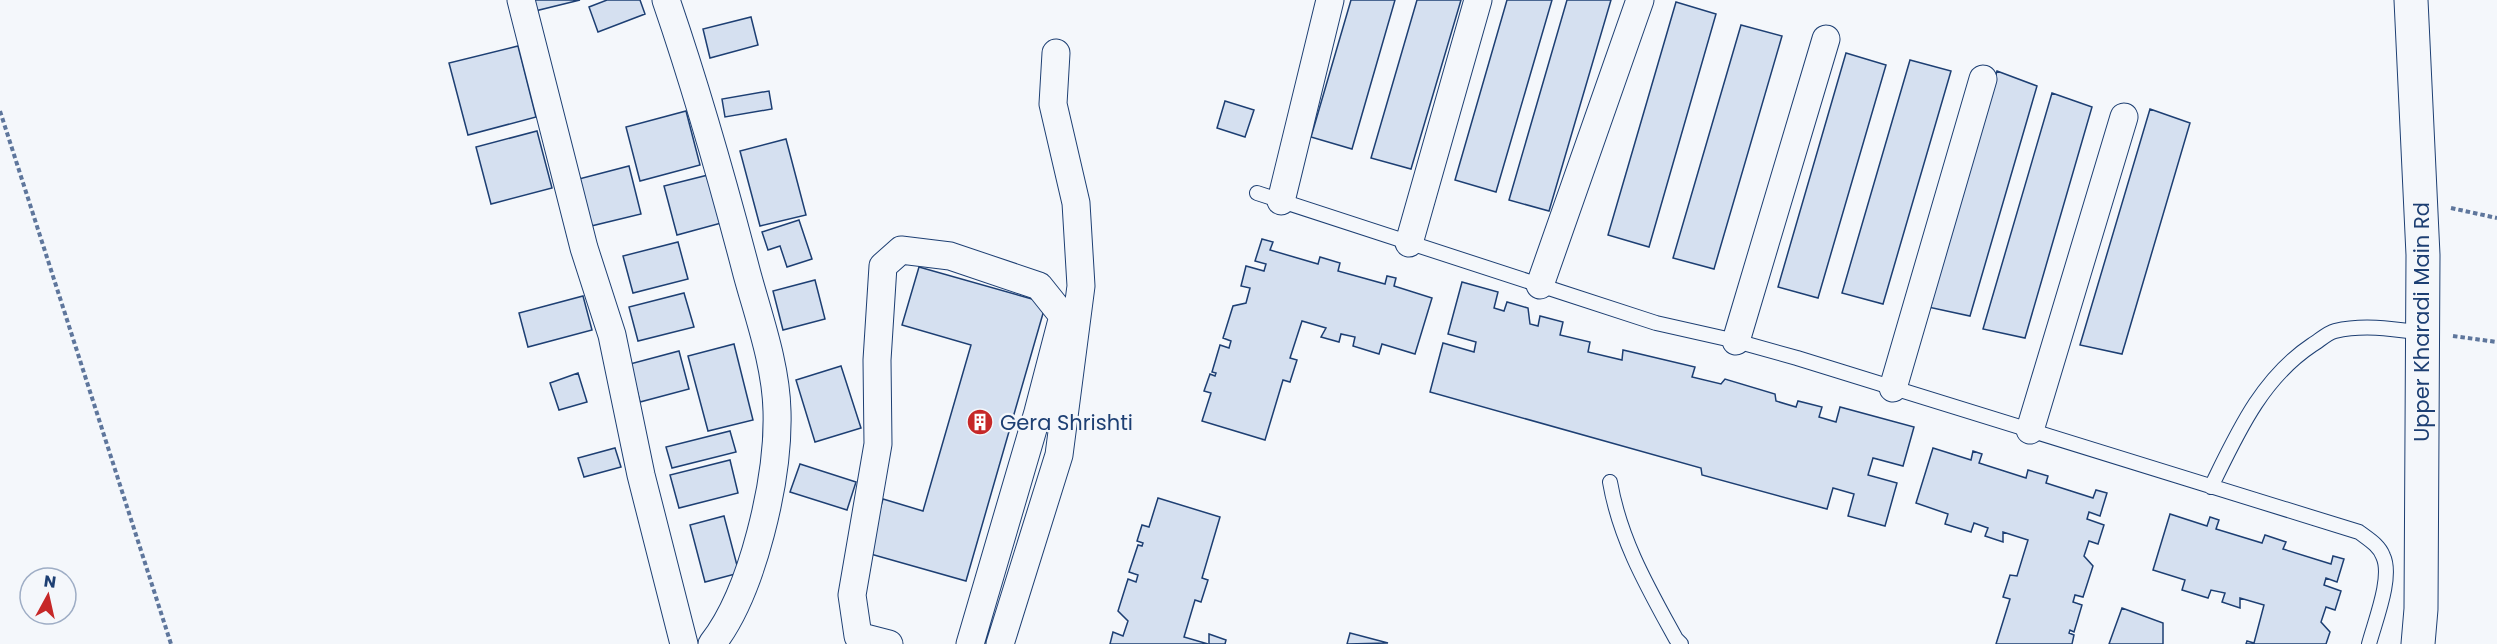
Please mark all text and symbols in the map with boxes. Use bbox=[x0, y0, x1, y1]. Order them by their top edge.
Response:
street label: Upper Kharadi Main Rd bbox=[2407, 202, 2436, 442]
building icon: Gera Shrishti bbox=[965, 407, 995, 437]
place label: Gera Shrishti bbox=[1000, 408, 1133, 437]
north arrow bbox=[18, 566, 78, 626]
text: N bbox=[42, 569, 58, 594]

